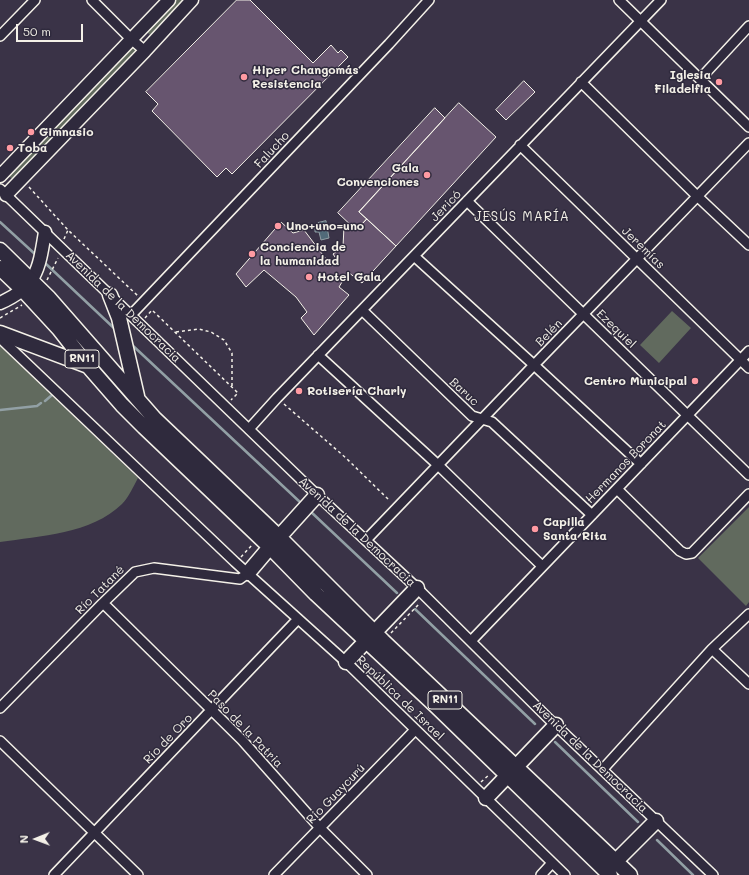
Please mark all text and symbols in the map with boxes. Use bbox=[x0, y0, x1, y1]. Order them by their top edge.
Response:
scale bar bbox=[18, 16, 85, 42]
text: 50 m bbox=[23, 23, 51, 39]
place label: Hiper Changomás Resistencia bbox=[252, 63, 359, 91]
place label: Iglesia Filadelfia bbox=[654, 68, 711, 96]
marker: Hiper Changomás Resistencia bbox=[239, 72, 249, 82]
marker: Iglesia Filadelfia bbox=[714, 77, 724, 87]
place label: Gimnasio bbox=[39, 125, 93, 139]
marker: Gimnasio bbox=[26, 127, 36, 137]
street label: Falucho bbox=[251, 129, 293, 171]
place label: Toba bbox=[18, 141, 47, 155]
marker: Toba bbox=[5, 143, 15, 153]
place label: Gala Convenciones bbox=[337, 161, 419, 189]
marker: Gala Convenciones bbox=[422, 170, 432, 180]
street label: Jericó bbox=[428, 187, 464, 225]
district label: JESÚS MARÍA bbox=[474, 209, 570, 225]
place label: Uno+uno=uno bbox=[286, 219, 364, 233]
marker: Uno+uno=uno bbox=[273, 221, 283, 231]
street label: Jeremías bbox=[619, 224, 667, 272]
place label: Conciencia de la humanidad bbox=[260, 240, 346, 268]
street label: Avenida de la Democracia bbox=[62, 248, 184, 366]
marker: Conciencia de la humanidad bbox=[247, 249, 257, 259]
place label: Hotel Gala bbox=[317, 270, 381, 284]
marker: Hotel Gala bbox=[304, 272, 314, 282]
street label: Ezequiel bbox=[593, 307, 639, 351]
street label: Belén bbox=[533, 317, 565, 349]
road number: RN11 bbox=[65, 350, 99, 368]
place label: Centro Municipal bbox=[584, 374, 687, 388]
street label: Baruc bbox=[446, 375, 482, 409]
marker: Centro Municipal bbox=[690, 376, 700, 386]
place label: Rotisería Charly bbox=[307, 384, 407, 398]
marker: Rotisería Charly bbox=[294, 386, 304, 396]
street label: Hermanos Boronat bbox=[583, 418, 669, 506]
street label: Avenida de la Democracia bbox=[296, 474, 418, 590]
place label: Capilla Santa Rita bbox=[543, 515, 607, 543]
marker: Capilla Santa Rita bbox=[530, 524, 540, 534]
street label: Río Tatané bbox=[72, 562, 128, 618]
street label: República de Israel bbox=[353, 653, 447, 743]
street label: Paso de la Patria bbox=[204, 687, 286, 771]
road number: RN11 bbox=[428, 691, 462, 709]
street label: Avenida de la Democracia bbox=[529, 698, 651, 816]
street label: Río de Oro bbox=[141, 711, 195, 767]
street label: Río Guaycurú bbox=[304, 761, 368, 827]
north arrow bbox=[16, 819, 56, 859]
text: N bbox=[16, 835, 31, 844]

